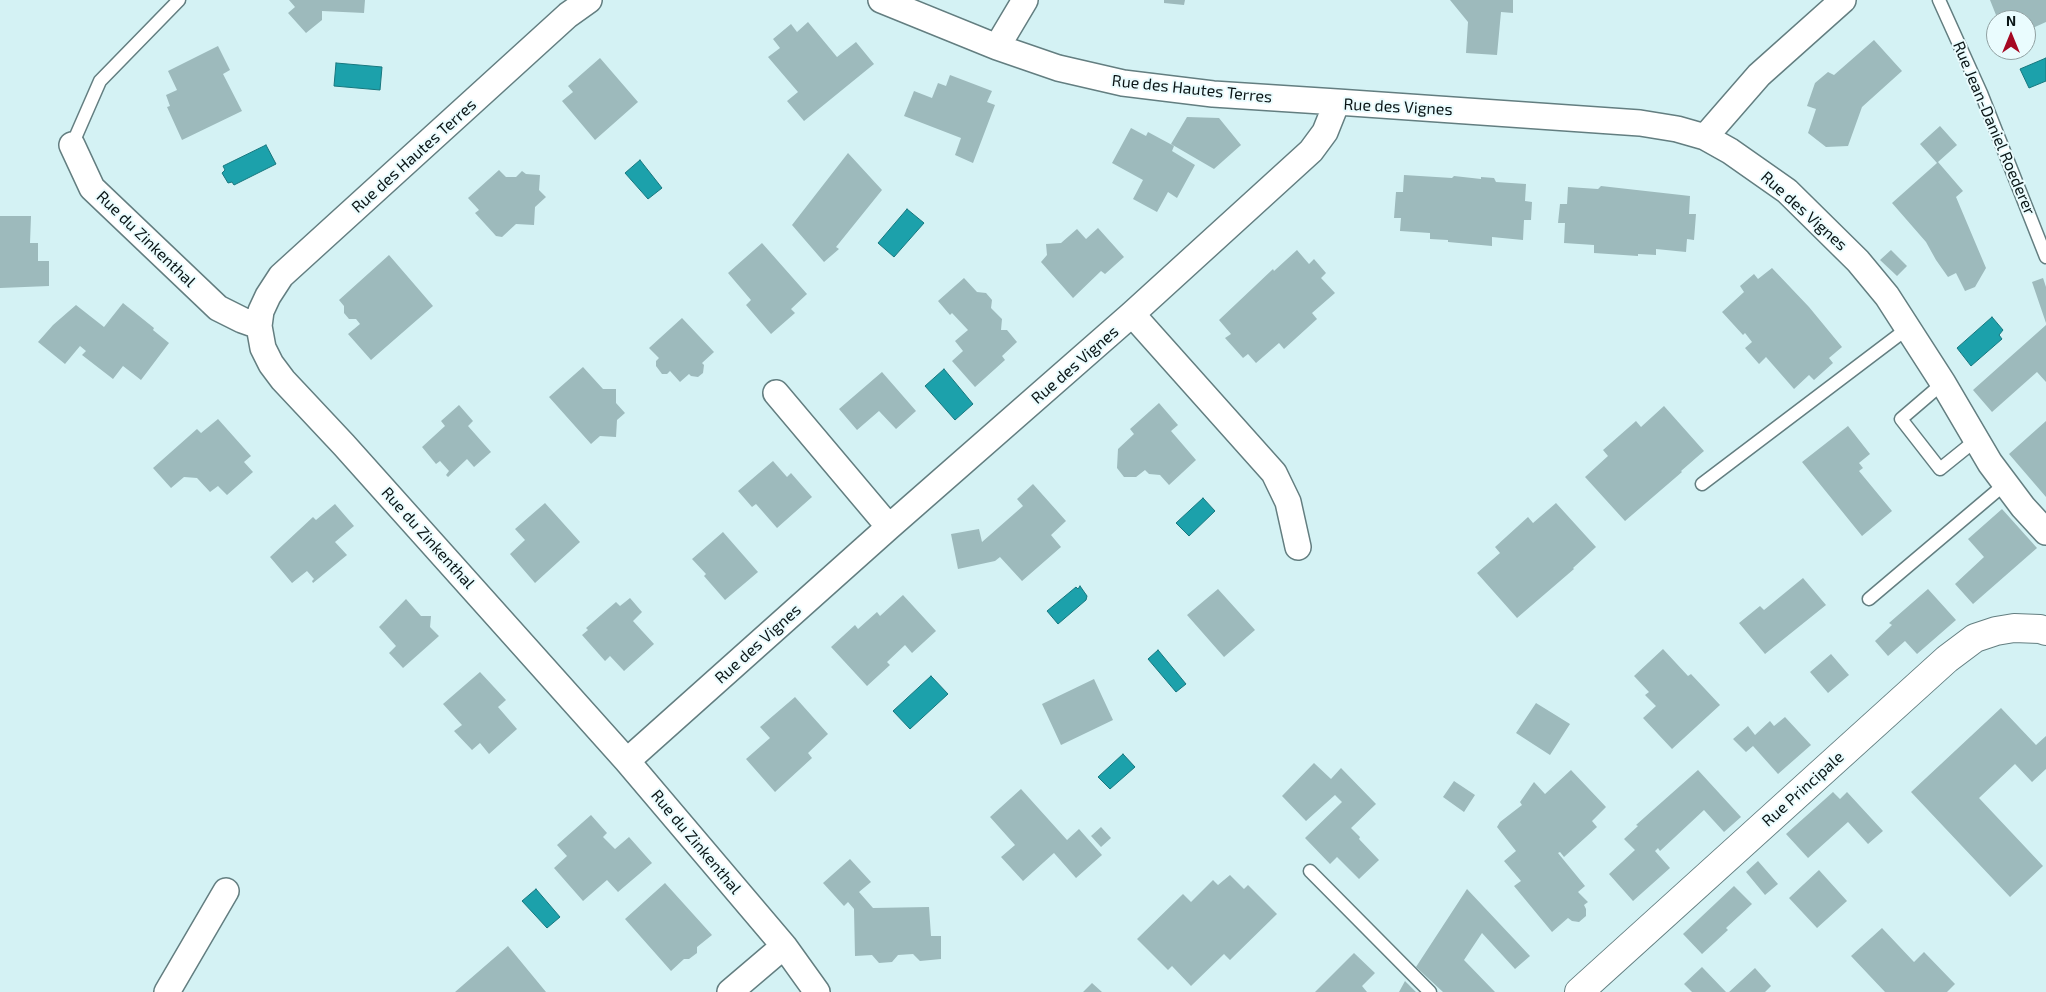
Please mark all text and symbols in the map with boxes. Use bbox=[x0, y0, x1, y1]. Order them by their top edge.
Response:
north arrow bbox=[1986, 10, 2036, 60]
text: N bbox=[2006, 12, 2016, 29]
street label: Rue Jean-Daniel Roederer bbox=[1949, 38, 2039, 218]
street label: Rue des Hautes Terres bbox=[1111, 71, 1273, 107]
street label: Rue des Hautes Terres bbox=[348, 95, 480, 217]
street label: Rue des Vignes bbox=[1343, 95, 1453, 119]
street label: Rue des Vignes bbox=[1757, 167, 1851, 255]
street label: Rue du Zinkenthal bbox=[93, 187, 199, 291]
street label: Rue des Vignes bbox=[1027, 322, 1123, 408]
street label: Rue du Zinkenthal bbox=[377, 483, 479, 593]
street label: Rue des Vignes bbox=[711, 600, 805, 688]
street label: Rue Principale bbox=[1758, 747, 1848, 831]
street label: Rue du Zinkenthal bbox=[647, 786, 745, 898]

